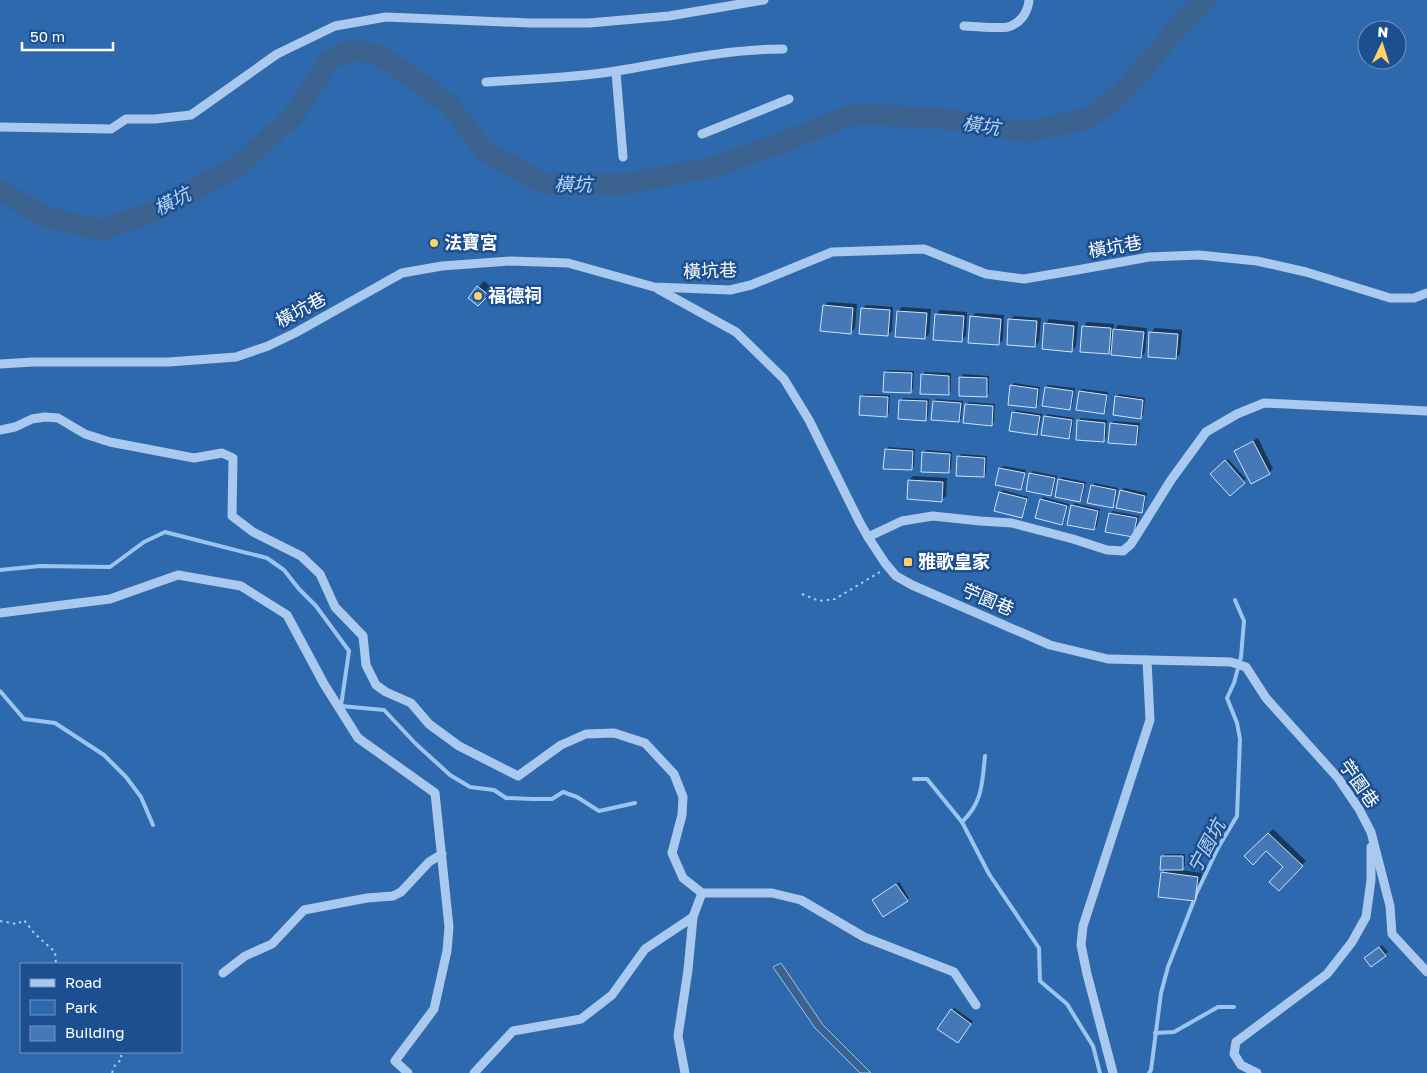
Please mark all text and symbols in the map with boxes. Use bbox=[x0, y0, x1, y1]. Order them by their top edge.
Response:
scale bar bbox=[22, 20, 114, 52]
north arrow bbox=[1357, 20, 1407, 70]
text: N bbox=[1377, 23, 1389, 40]
text: 50 m bbox=[30, 27, 65, 45]
water label: 橫坑 bbox=[961, 110, 1005, 139]
water label: 橫坑 bbox=[554, 172, 595, 195]
water label: 橫坑 bbox=[150, 180, 197, 219]
street label: 橫坑巷 bbox=[1086, 230, 1143, 262]
place label: 法寶宮 bbox=[444, 231, 498, 253]
marker: 法寶宮 bbox=[428, 237, 440, 249]
street label: 橫坑巷 bbox=[683, 258, 737, 282]
place label: 福德祠 bbox=[488, 284, 542, 306]
street label: 橫坑巷 bbox=[272, 287, 330, 332]
marker: 福德祠 bbox=[472, 290, 484, 302]
place label: 雅歌皇家 bbox=[918, 550, 990, 572]
marker: 雅歌皇家 bbox=[902, 556, 914, 568]
street label: 苧園巷 bbox=[959, 578, 1018, 620]
street label: 苧園巷 bbox=[1335, 755, 1384, 812]
water label: 宁園坑 bbox=[1182, 813, 1230, 876]
legend bbox=[20, 963, 182, 1053]
text: Road bbox=[65, 973, 102, 991]
text: Park bbox=[65, 998, 98, 1016]
text: Building bbox=[65, 1023, 125, 1041]

